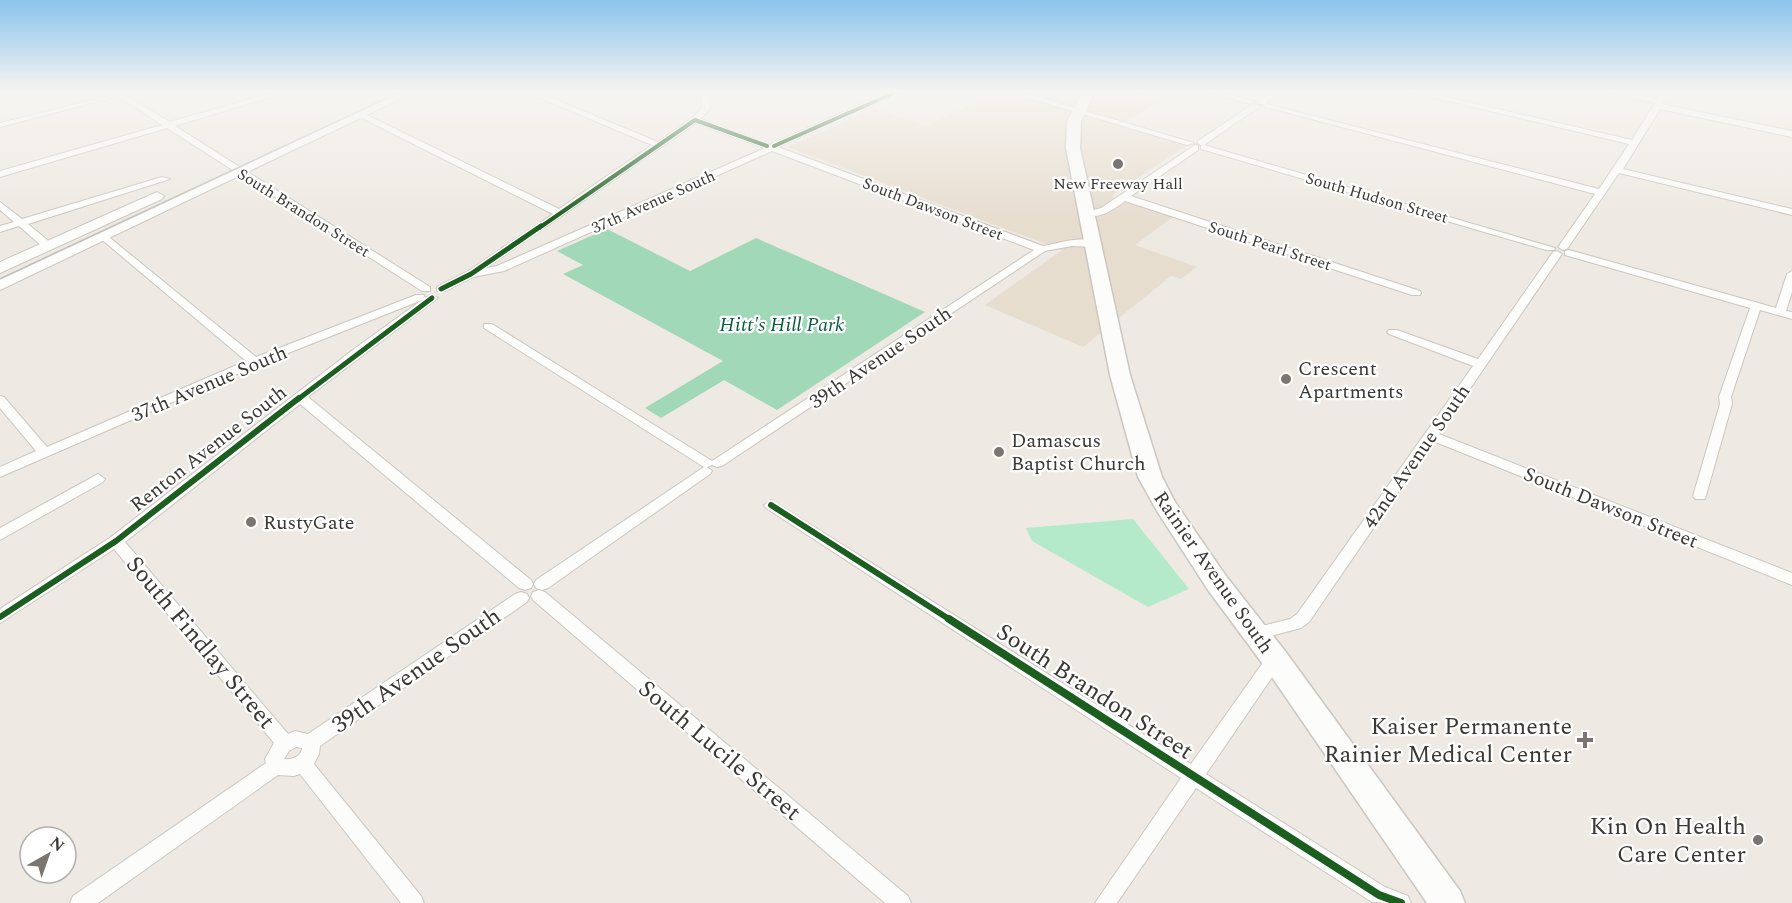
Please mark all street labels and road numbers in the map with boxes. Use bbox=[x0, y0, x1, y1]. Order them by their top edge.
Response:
street label: South Brandon Street bbox=[232, 162, 375, 264]
street label: 37th Avenue South bbox=[588, 164, 719, 240]
street label: South Hudson Street bbox=[1303, 166, 1451, 230]
street label: South Dawson Street bbox=[859, 171, 1007, 247]
street label: South Pearl Street bbox=[1205, 215, 1335, 277]
street label: 39th Avenue South bbox=[803, 299, 958, 417]
street label: 37th Avenue South bbox=[127, 338, 292, 430]
street label: Renton Avenue South bbox=[124, 378, 293, 520]
street label: 42nd Avenue South bbox=[1356, 378, 1478, 535]
street label: South Dawson Street bbox=[1519, 459, 1702, 557]
street label: Rainier Avenue South bbox=[1146, 485, 1281, 660]
street label: South Findlay Street bbox=[117, 548, 284, 737]
street label: 39th Avenue South bbox=[324, 599, 509, 743]
street label: South Brandon Street bbox=[989, 614, 1200, 769]
street label: South Lucile Street bbox=[630, 672, 809, 830]

